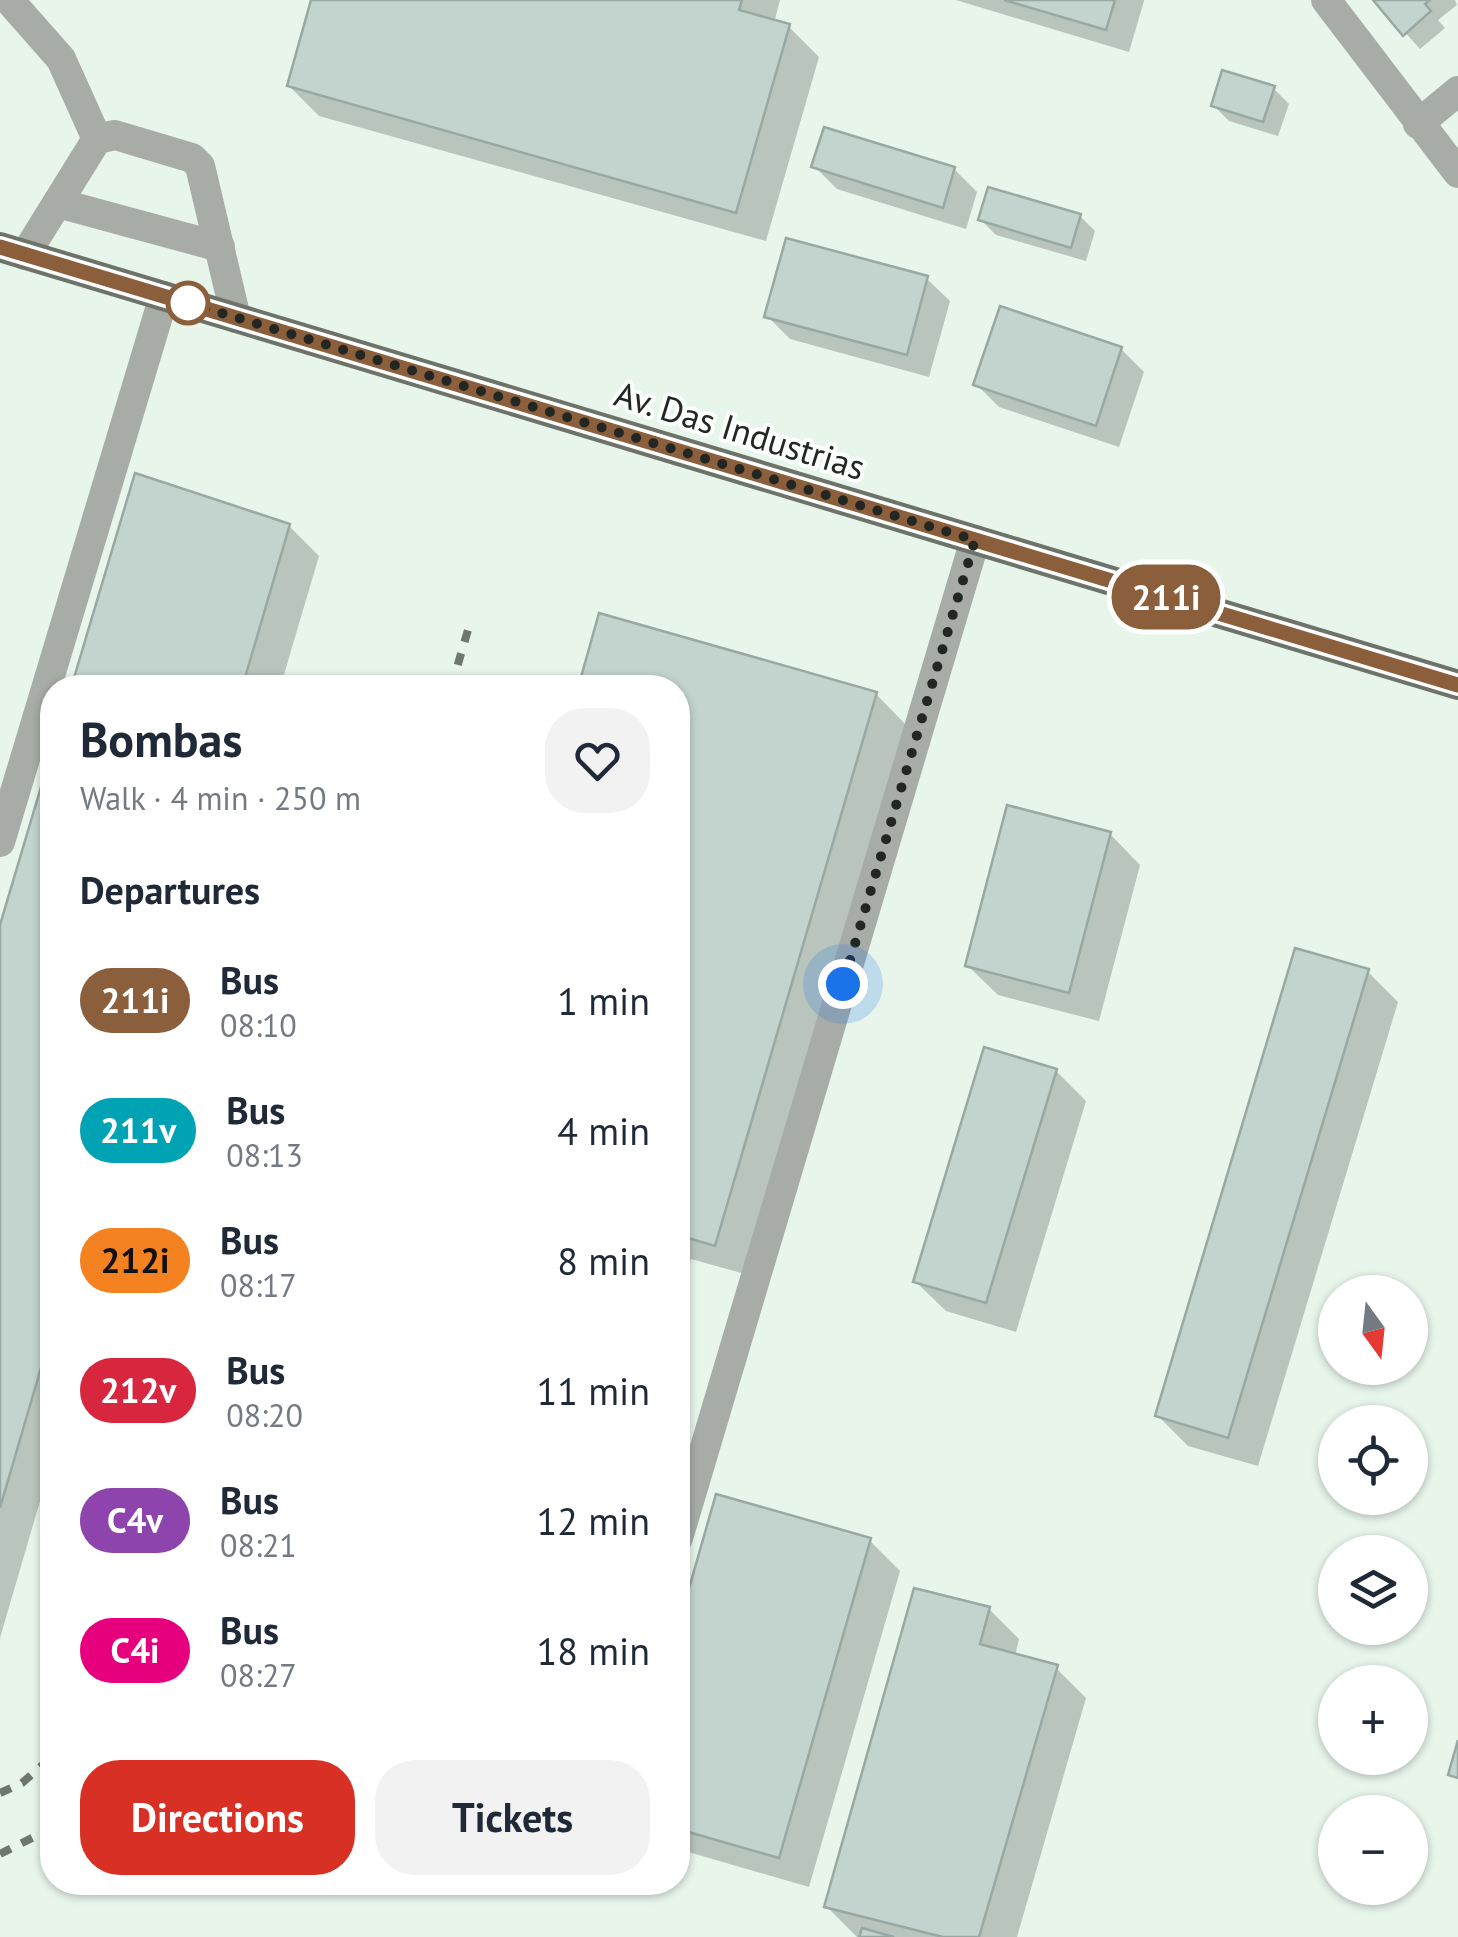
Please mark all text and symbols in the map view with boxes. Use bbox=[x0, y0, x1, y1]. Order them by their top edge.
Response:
unlabelled marker bbox=[167, 282, 209, 324]
street label: Av. Das Industrias bbox=[609, 370, 871, 490]
line badge: 211i bbox=[1096, 564, 1236, 630]
text: 211i bbox=[1132, 574, 1200, 620]
text: Bombas bbox=[80, 708, 243, 770]
button: heart bbox=[545, 708, 650, 813]
text: Walk · 4 min · 250 m bbox=[80, 777, 361, 819]
text: Departures bbox=[80, 865, 260, 914]
text: Bus bbox=[220, 955, 279, 1004]
your location bbox=[818, 959, 868, 1009]
text: 1 min bbox=[557, 976, 650, 1025]
text: 211i bbox=[101, 977, 169, 1023]
text: 08:10 bbox=[220, 1004, 297, 1046]
text: Bus bbox=[226, 1085, 285, 1134]
text: 4 min bbox=[557, 1106, 650, 1155]
text: 211v bbox=[100, 1107, 176, 1153]
text: 08:13 bbox=[226, 1134, 303, 1176]
text: Bus bbox=[220, 1215, 279, 1264]
text: 8 min bbox=[557, 1236, 650, 1285]
text: 212i bbox=[101, 1237, 169, 1283]
text: 08:17 bbox=[220, 1264, 297, 1306]
north arrow bbox=[1318, 1275, 1428, 1385]
map controls bbox=[1318, 1275, 1428, 1905]
text: Bus bbox=[226, 1345, 285, 1394]
text: 11 min bbox=[537, 1366, 650, 1415]
text: 212v bbox=[100, 1367, 176, 1413]
text: 08:20 bbox=[226, 1394, 303, 1436]
button: locate bbox=[1318, 1405, 1428, 1515]
text: Bus bbox=[220, 1475, 279, 1524]
text: 12 min bbox=[537, 1496, 650, 1545]
text: C4v bbox=[107, 1497, 163, 1543]
text: 08:21 bbox=[220, 1524, 297, 1566]
button: layers bbox=[1318, 1535, 1428, 1645]
text: Bus bbox=[220, 1605, 279, 1654]
text: 18 min bbox=[537, 1626, 650, 1675]
text: C4i bbox=[111, 1627, 159, 1673]
text: 08:27 bbox=[220, 1654, 297, 1696]
button: + bbox=[1318, 1665, 1428, 1775]
button: Directions bbox=[80, 1760, 355, 1875]
button: Tickets bbox=[375, 1760, 650, 1875]
button: − bbox=[1318, 1795, 1428, 1905]

